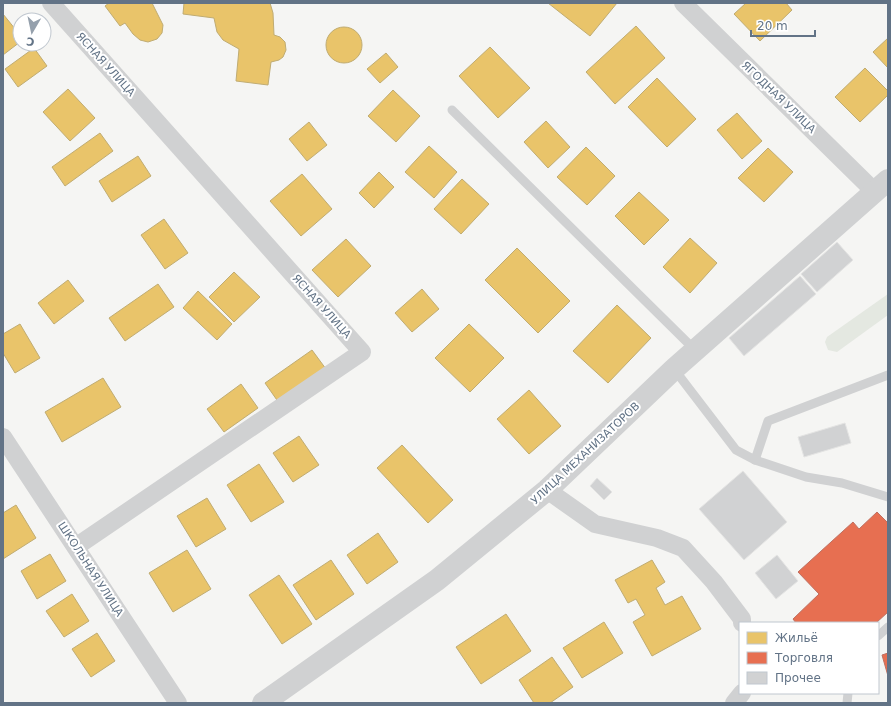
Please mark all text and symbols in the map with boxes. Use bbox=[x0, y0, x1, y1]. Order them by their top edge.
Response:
north arrow bbox=[12, 12, 52, 52]
scale bar bbox=[751, 12, 815, 38]
text: 20 m bbox=[757, 19, 788, 33]
street label: ЯСНАЯ УЛИЦА bbox=[74, 30, 138, 99]
text: С bbox=[26, 34, 36, 48]
street label: ЯГОДНАЯ УЛИЦА bbox=[739, 59, 819, 136]
street label: ЯСНАЯ УЛИЦА bbox=[290, 272, 354, 341]
street label: УЛИЦА МЕХАНИЗАТОРОВ bbox=[528, 400, 642, 507]
street label: ШКОЛЬНАЯ УЛИЦА bbox=[55, 519, 126, 619]
legend bbox=[739, 622, 879, 694]
text: Жильё bbox=[775, 631, 818, 645]
text: Торговля bbox=[774, 651, 833, 665]
text: Прочее bbox=[775, 671, 821, 685]

